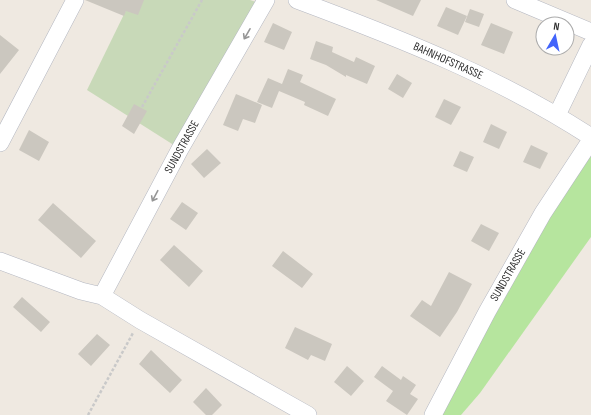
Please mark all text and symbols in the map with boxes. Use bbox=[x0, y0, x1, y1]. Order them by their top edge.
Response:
north arrow bbox=[535, 16, 575, 56]
text: N bbox=[553, 20, 561, 34]
one-way arrow bbox=[242, 28, 250, 40]
street label: BAHNHOFSTRASSE bbox=[411, 39, 485, 83]
street label: SUNDSTRASSE bbox=[161, 118, 203, 176]
one-way arrow bbox=[151, 190, 159, 202]
street label: SUNDSTRASSE bbox=[487, 246, 529, 304]

